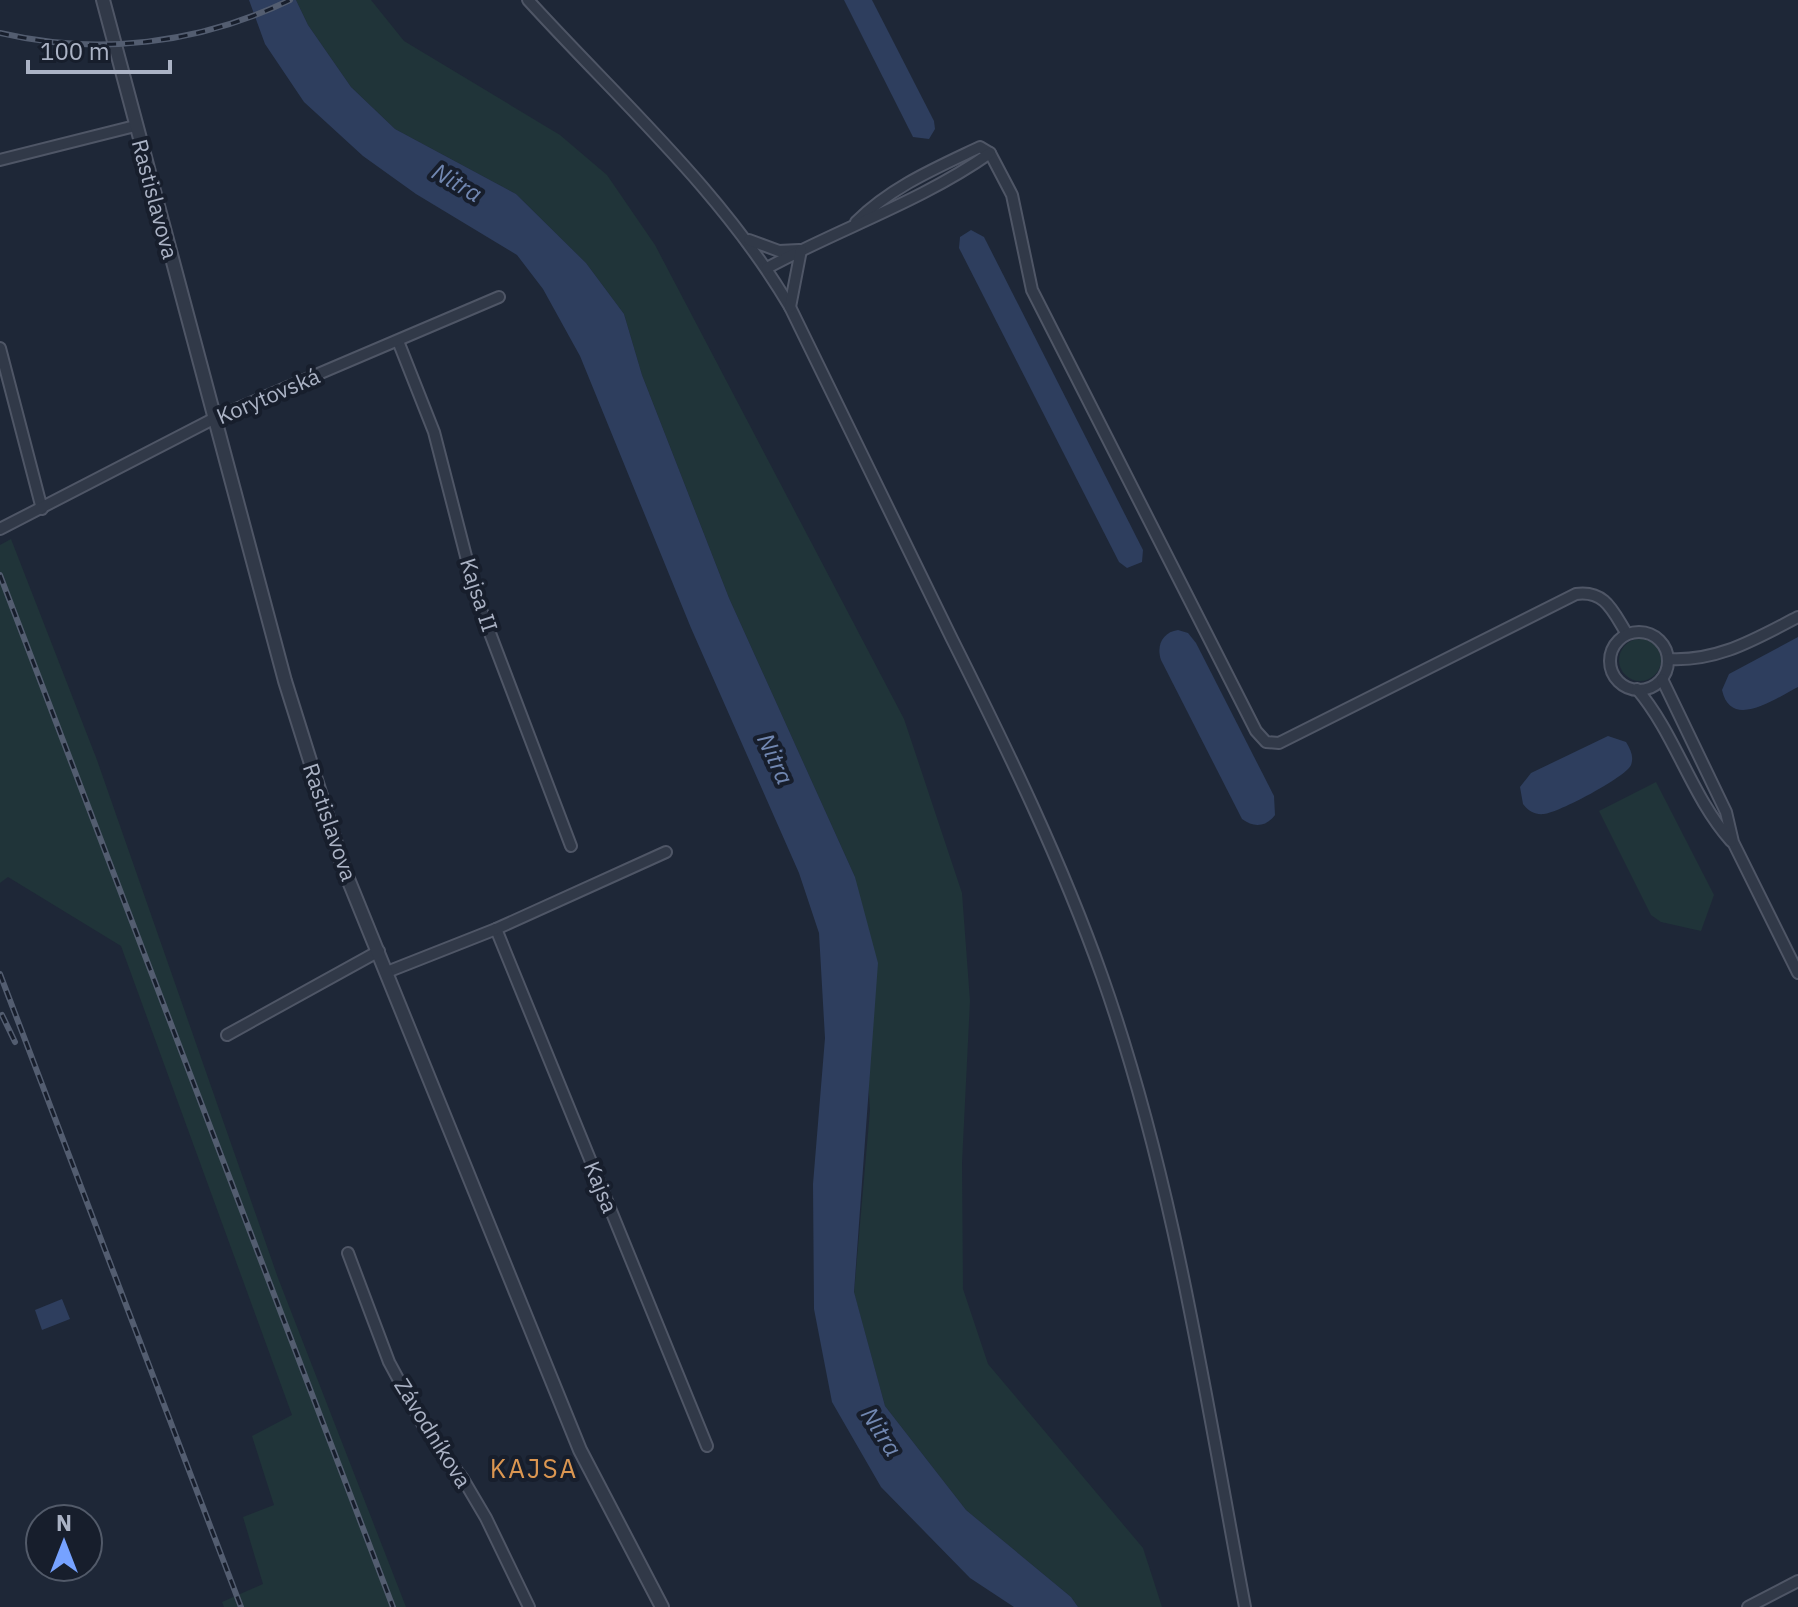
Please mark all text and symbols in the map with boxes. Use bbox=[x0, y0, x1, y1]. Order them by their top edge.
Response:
scale bar bbox=[28, 24, 170, 74]
text: 100 m bbox=[40, 35, 110, 67]
street label: Rastislavova bbox=[126, 136, 185, 262]
water label: Nitra bbox=[427, 155, 488, 209]
street label: Korytovská bbox=[212, 361, 324, 430]
street label: Kajsa II bbox=[454, 554, 505, 636]
water label: Nitra bbox=[750, 728, 802, 789]
street label: Rastislavova bbox=[297, 759, 364, 885]
street label: Kajsa bbox=[578, 1157, 625, 1217]
street label: Závodníkova bbox=[388, 1373, 479, 1493]
water label: Nitra bbox=[854, 1401, 910, 1462]
district label: KAJSA bbox=[490, 1451, 578, 1485]
north arrow bbox=[24, 1503, 104, 1583]
text: N bbox=[56, 1508, 72, 1537]

